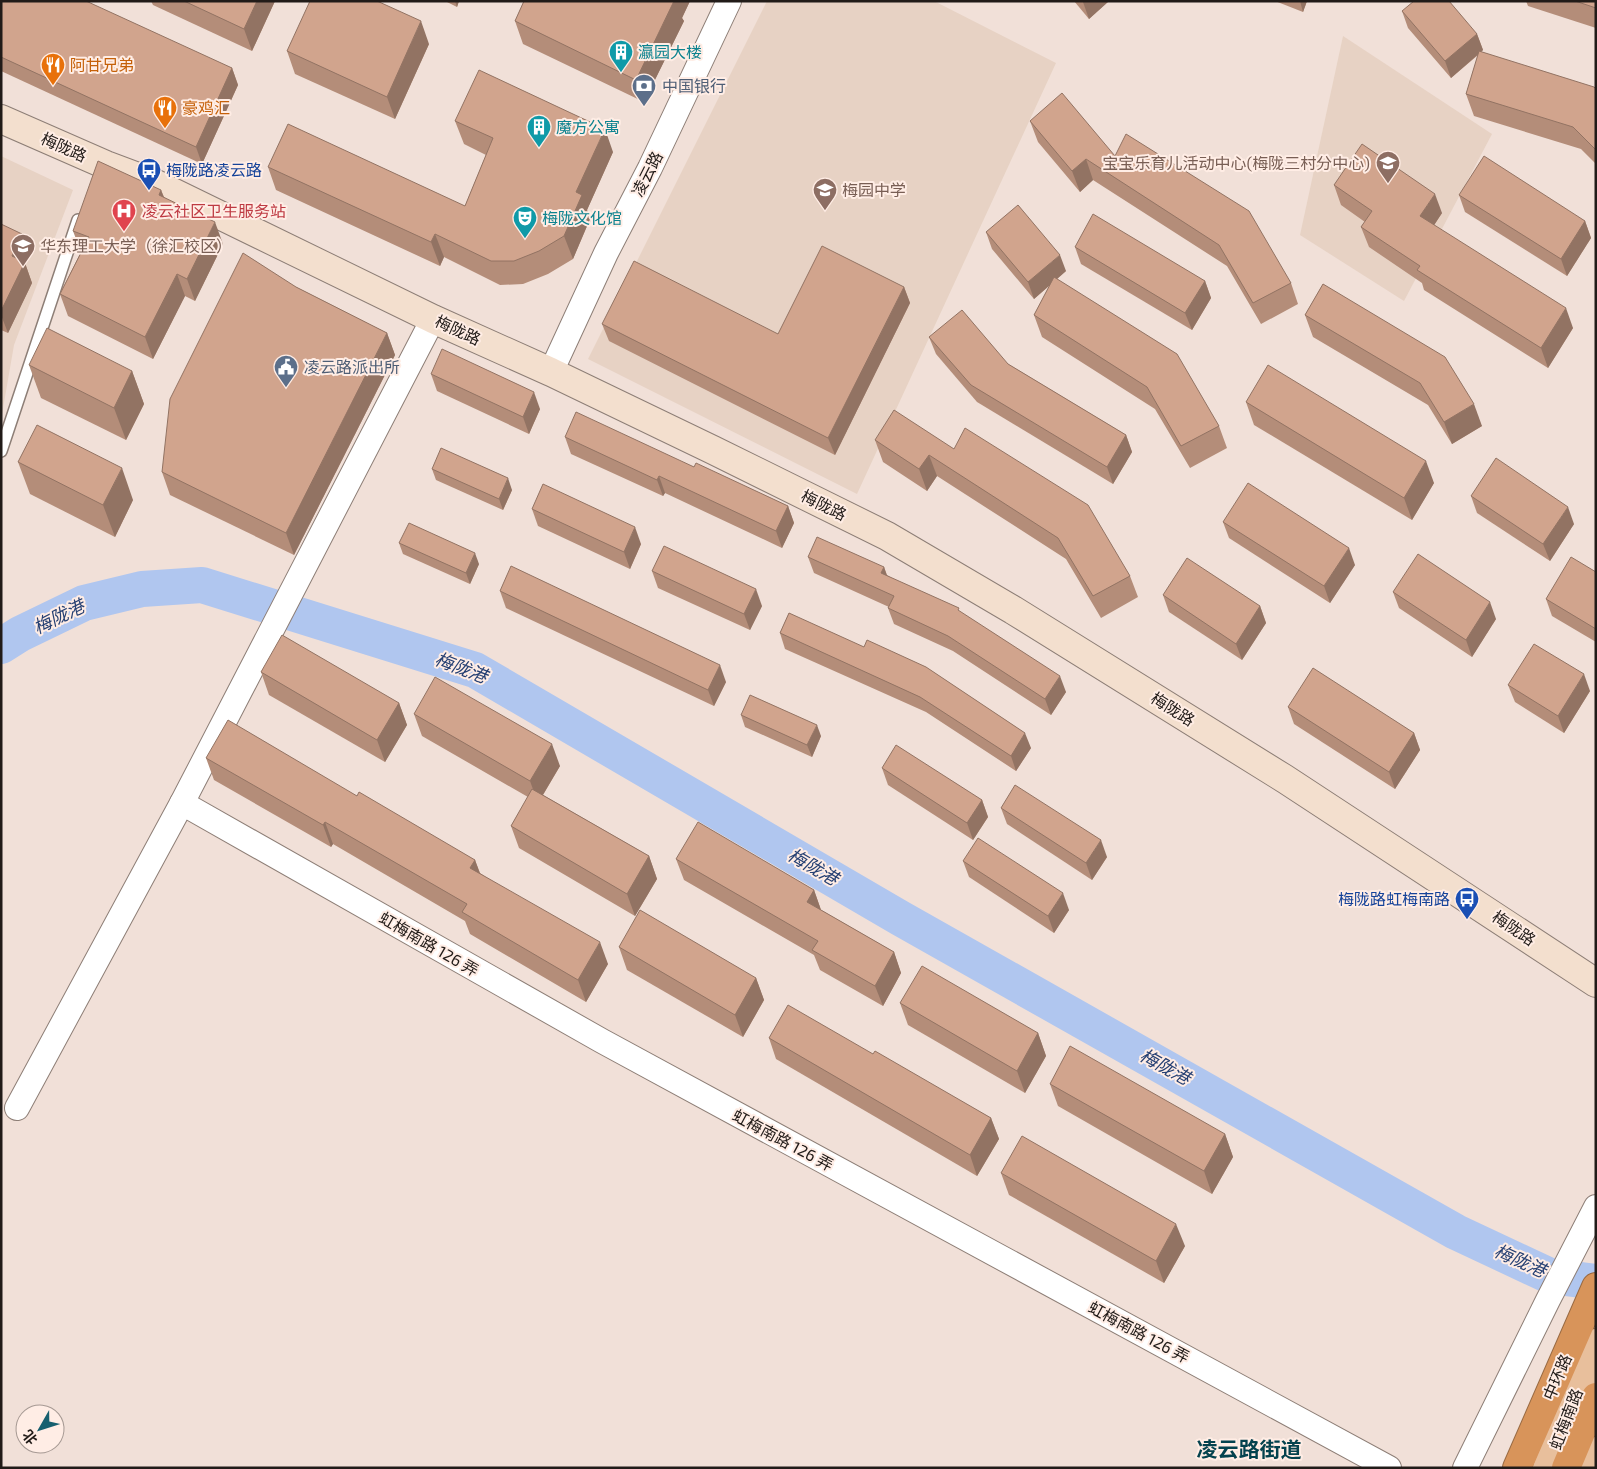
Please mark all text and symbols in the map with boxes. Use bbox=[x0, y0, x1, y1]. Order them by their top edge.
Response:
building icon: 瀛园大楼 bbox=[608, 39, 634, 73]
place label: 瀛园大楼 bbox=[638, 42, 702, 61]
restaurant icon: 阿甘兄弟 bbox=[40, 52, 66, 86]
place label: 阿甘兄弟 bbox=[70, 55, 134, 74]
bank icon: 中国银行 bbox=[631, 73, 657, 107]
place label: 中国银行 bbox=[662, 76, 726, 95]
restaurant icon: 豪鸡汇 bbox=[152, 95, 178, 129]
place label: 豪鸡汇 bbox=[182, 98, 230, 117]
building icon: 魔方公寓 bbox=[526, 114, 552, 148]
place label: 魔方公寓 bbox=[556, 117, 620, 136]
street label: 梅陇路 bbox=[38, 128, 90, 165]
street label: 凌云路 bbox=[627, 148, 666, 199]
school or university icon: 宝宝乐育儿活动中心(梅陇三村分中心) bbox=[1375, 150, 1401, 184]
place label: 宝宝乐育儿活动中心(梅陇三村分中心) bbox=[1103, 153, 1370, 172]
bus stop icon: 梅陇路凌云路 bbox=[136, 157, 162, 191]
place label: 梅陇路凌云路 bbox=[166, 160, 262, 179]
school or university icon: 梅园中学 bbox=[812, 177, 838, 211]
place label: 梅园中学 bbox=[842, 180, 906, 199]
hospital icon: 凌云社区卫生服务站 bbox=[111, 198, 137, 232]
place label: 凌云社区卫生服务站 bbox=[142, 201, 286, 220]
theatre icon: 梅陇文化馆 bbox=[512, 205, 538, 239]
place label: 梅陇文化馆 bbox=[542, 208, 622, 227]
school or university icon: 华东理工大学（徐汇校区） bbox=[10, 233, 36, 267]
place label: 华东理工大学（徐汇校区） bbox=[40, 236, 232, 255]
street label: 梅陇路 bbox=[432, 311, 484, 348]
public building icon: 凌云路派出所 bbox=[273, 354, 299, 388]
place label: 凌云路派出所 bbox=[304, 357, 400, 376]
street label: 梅陇路 bbox=[798, 485, 850, 524]
water label: 梅陇港 bbox=[29, 593, 90, 638]
water label: 梅陇港 bbox=[432, 647, 493, 688]
street label: 梅陇路 bbox=[1148, 688, 1199, 729]
water label: 梅陇港 bbox=[785, 843, 845, 891]
bus stop icon: 梅陇路虹梅南路 bbox=[1454, 886, 1480, 920]
place label: 梅陇路虹梅南路 bbox=[1338, 889, 1450, 908]
street label: 梅陇路 bbox=[1489, 906, 1539, 949]
street label: 虹梅南路 126 弄 bbox=[376, 907, 482, 980]
water label: 梅陇港 bbox=[1137, 1043, 1197, 1090]
street label: 虹梅南路 126 弄 bbox=[729, 1105, 837, 1174]
water label: 梅陇港 bbox=[1491, 1239, 1552, 1282]
street label: 虹梅南路 126 弄 bbox=[1085, 1297, 1193, 1366]
street label: 中环路 bbox=[1538, 1351, 1575, 1403]
street label: 虹梅南路 bbox=[1545, 1386, 1586, 1452]
north arrow bbox=[15, 1404, 65, 1454]
text: 北 bbox=[18, 1427, 41, 1448]
district label: 凌云路街道 bbox=[1197, 1436, 1302, 1461]

